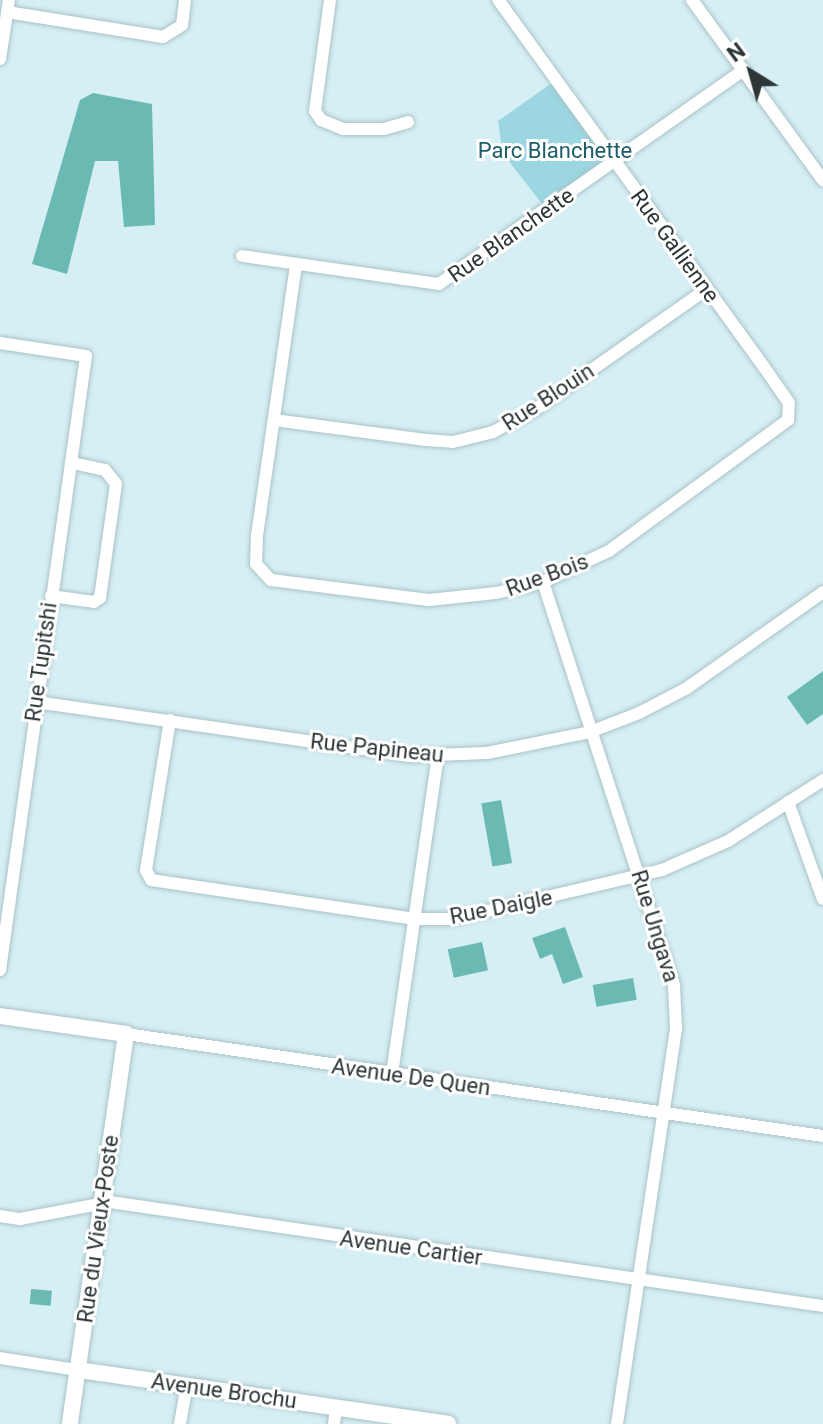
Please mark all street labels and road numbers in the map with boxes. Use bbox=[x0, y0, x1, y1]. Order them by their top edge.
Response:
street label: Rue Blanchette bbox=[443, 182, 579, 288]
street label: Rue Gallienne bbox=[625, 184, 725, 308]
street label: Rue Blouin bbox=[497, 358, 599, 436]
street label: Rue Bois bbox=[502, 548, 592, 602]
street label: Rue Tupitshi bbox=[20, 600, 62, 724]
street label: Rue Papineau bbox=[309, 728, 445, 768]
street label: Rue Ungava bbox=[625, 867, 685, 985]
street label: Rue Daigle bbox=[447, 884, 555, 930]
street label: Avenue De Quen bbox=[330, 1053, 492, 1101]
street label: Rue du Vieux-Poste bbox=[72, 1133, 124, 1325]
street label: Avenue Cartier bbox=[338, 1225, 484, 1271]
street label: Avenue Brochu bbox=[150, 1368, 298, 1414]

